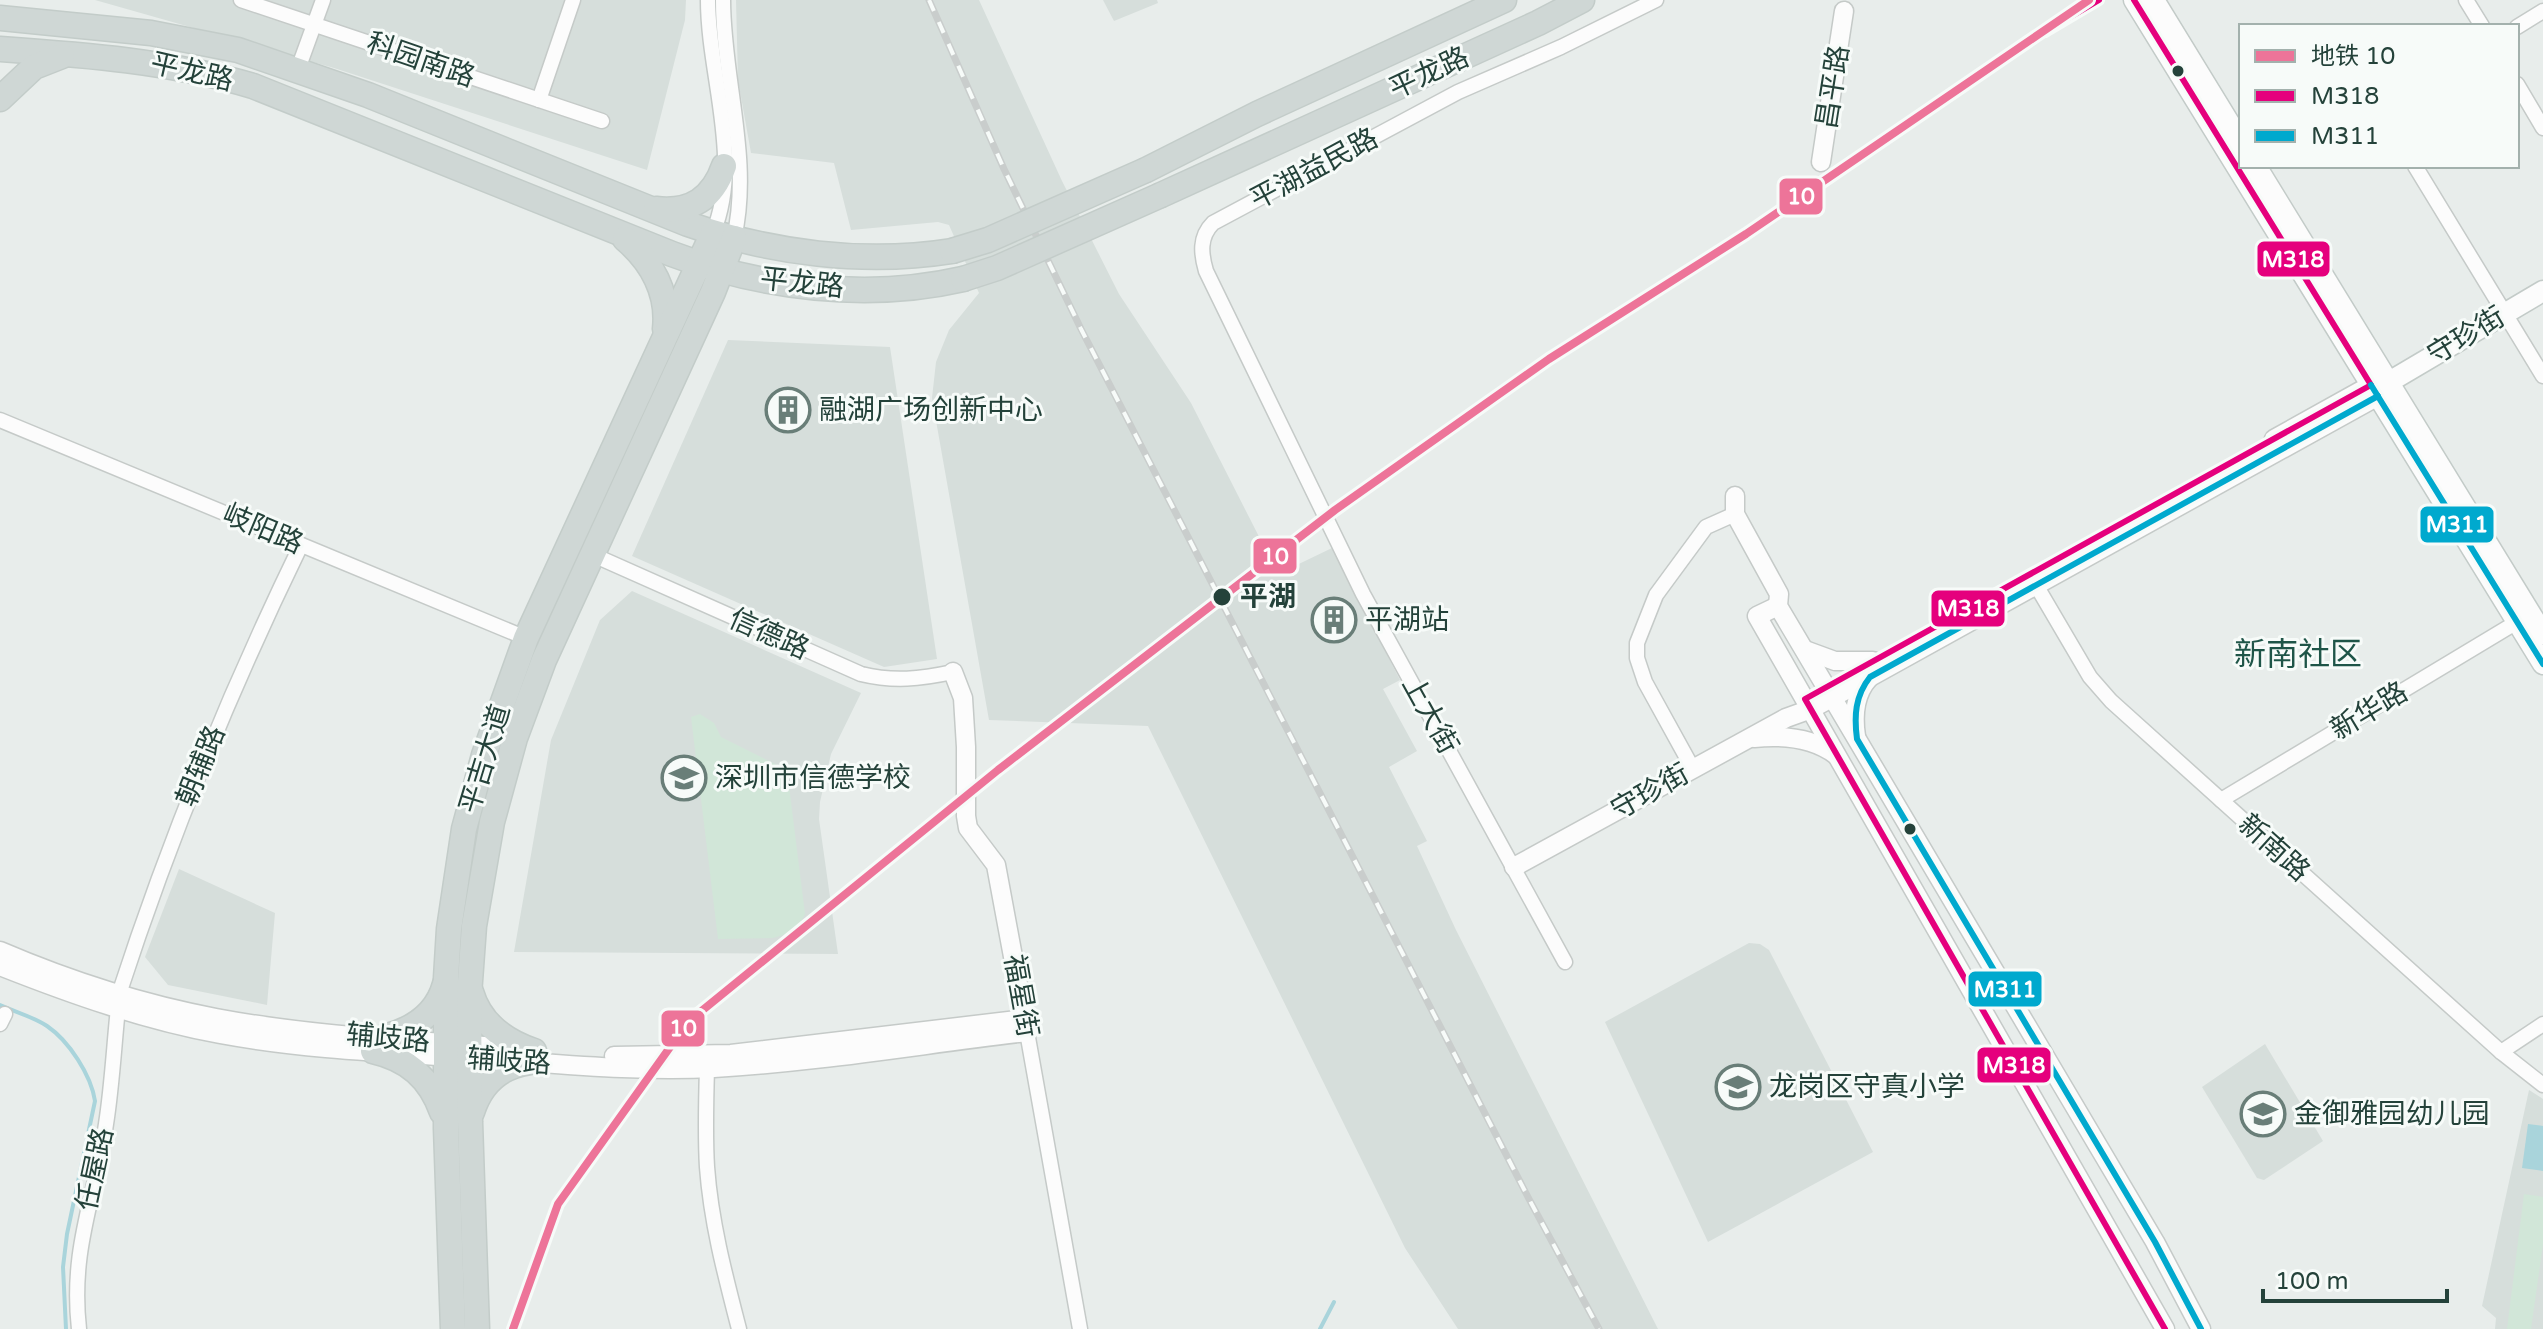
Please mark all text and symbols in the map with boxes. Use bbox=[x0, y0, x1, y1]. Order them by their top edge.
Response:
legend bbox=[2239, 24, 2519, 168]
street label: 科园南路 bbox=[363, 26, 479, 94]
street label: 平龙路 bbox=[1384, 40, 1474, 106]
text: 地铁 10 bbox=[2311, 42, 2395, 71]
street label: 昌平路 bbox=[1810, 43, 1856, 131]
street label: 平龙路 bbox=[147, 46, 237, 98]
unlabelled marker bbox=[2170, 63, 2186, 79]
text: M318 bbox=[2311, 82, 2379, 111]
street label: 平湖益民路 bbox=[1244, 121, 1384, 217]
text: M311 bbox=[2311, 122, 2379, 151]
line badge: 10 bbox=[1778, 177, 1824, 216]
text: 10 bbox=[1787, 184, 1815, 210]
line badge: M318 bbox=[2256, 240, 2331, 278]
text: M318 bbox=[2262, 247, 2325, 273]
street label: 平龙路 bbox=[758, 262, 846, 304]
street label: 守珍街 bbox=[2421, 300, 2511, 372]
building icon: 融湖广场创新中心 bbox=[764, 386, 812, 434]
place label: 融湖广场创新中心 bbox=[819, 393, 1043, 427]
street label: 岐阳路 bbox=[218, 497, 308, 561]
line badge: M311 bbox=[2419, 505, 2495, 544]
text: M311 bbox=[2426, 512, 2488, 538]
line badge: 10 bbox=[1252, 537, 1298, 575]
text: 10 bbox=[1261, 544, 1289, 570]
place label: 平湖 bbox=[1240, 580, 1296, 614]
marker: 平湖 bbox=[1211, 586, 1233, 608]
line badge: M318 bbox=[1930, 589, 2006, 628]
building icon: 平湖站 bbox=[1310, 596, 1358, 644]
text: M318 bbox=[1937, 596, 2000, 622]
street label: 信德路 bbox=[724, 601, 814, 667]
place label: 平湖站 bbox=[1365, 603, 1449, 637]
district label: 新南社区 bbox=[2234, 636, 2362, 674]
street label: 上大街 bbox=[1395, 670, 1465, 760]
street label: 新华路 bbox=[2324, 675, 2414, 747]
street label: 平吉大道 bbox=[452, 700, 518, 818]
street label: 朝辅路 bbox=[170, 721, 232, 811]
school or university icon: 深圳市信德学校 bbox=[660, 754, 708, 802]
street label: 守珍街 bbox=[1605, 757, 1695, 827]
place label: 深圳市信德学校 bbox=[715, 761, 911, 795]
street label: 新南路 bbox=[2231, 807, 2317, 889]
unlabelled marker bbox=[1902, 821, 1918, 837]
street label: 福星街 bbox=[997, 952, 1045, 1040]
line badge: M311 bbox=[1967, 970, 2043, 1008]
text: M311 bbox=[1974, 977, 2036, 1003]
line badge: 10 bbox=[660, 1009, 706, 1048]
text: 10 bbox=[669, 1016, 697, 1042]
street label: 辅歧路 bbox=[345, 1017, 431, 1059]
street label: 辅岐路 bbox=[466, 1041, 552, 1081]
line badge: M318 bbox=[1976, 1046, 2052, 1084]
text: M318 bbox=[1983, 1053, 2046, 1079]
school or university icon: 龙岗区守真小学 bbox=[1714, 1063, 1762, 1111]
place label: 龙岗区守真小学 bbox=[1769, 1070, 1965, 1104]
school or university icon: 金御雅园幼儿园 bbox=[2239, 1090, 2287, 1138]
place label: 金御雅园幼儿园 bbox=[2294, 1097, 2490, 1131]
street label: 任屋路 bbox=[70, 1124, 120, 1214]
scale bar bbox=[2263, 1253, 2447, 1303]
text: 100 m bbox=[2275, 1267, 2349, 1296]

